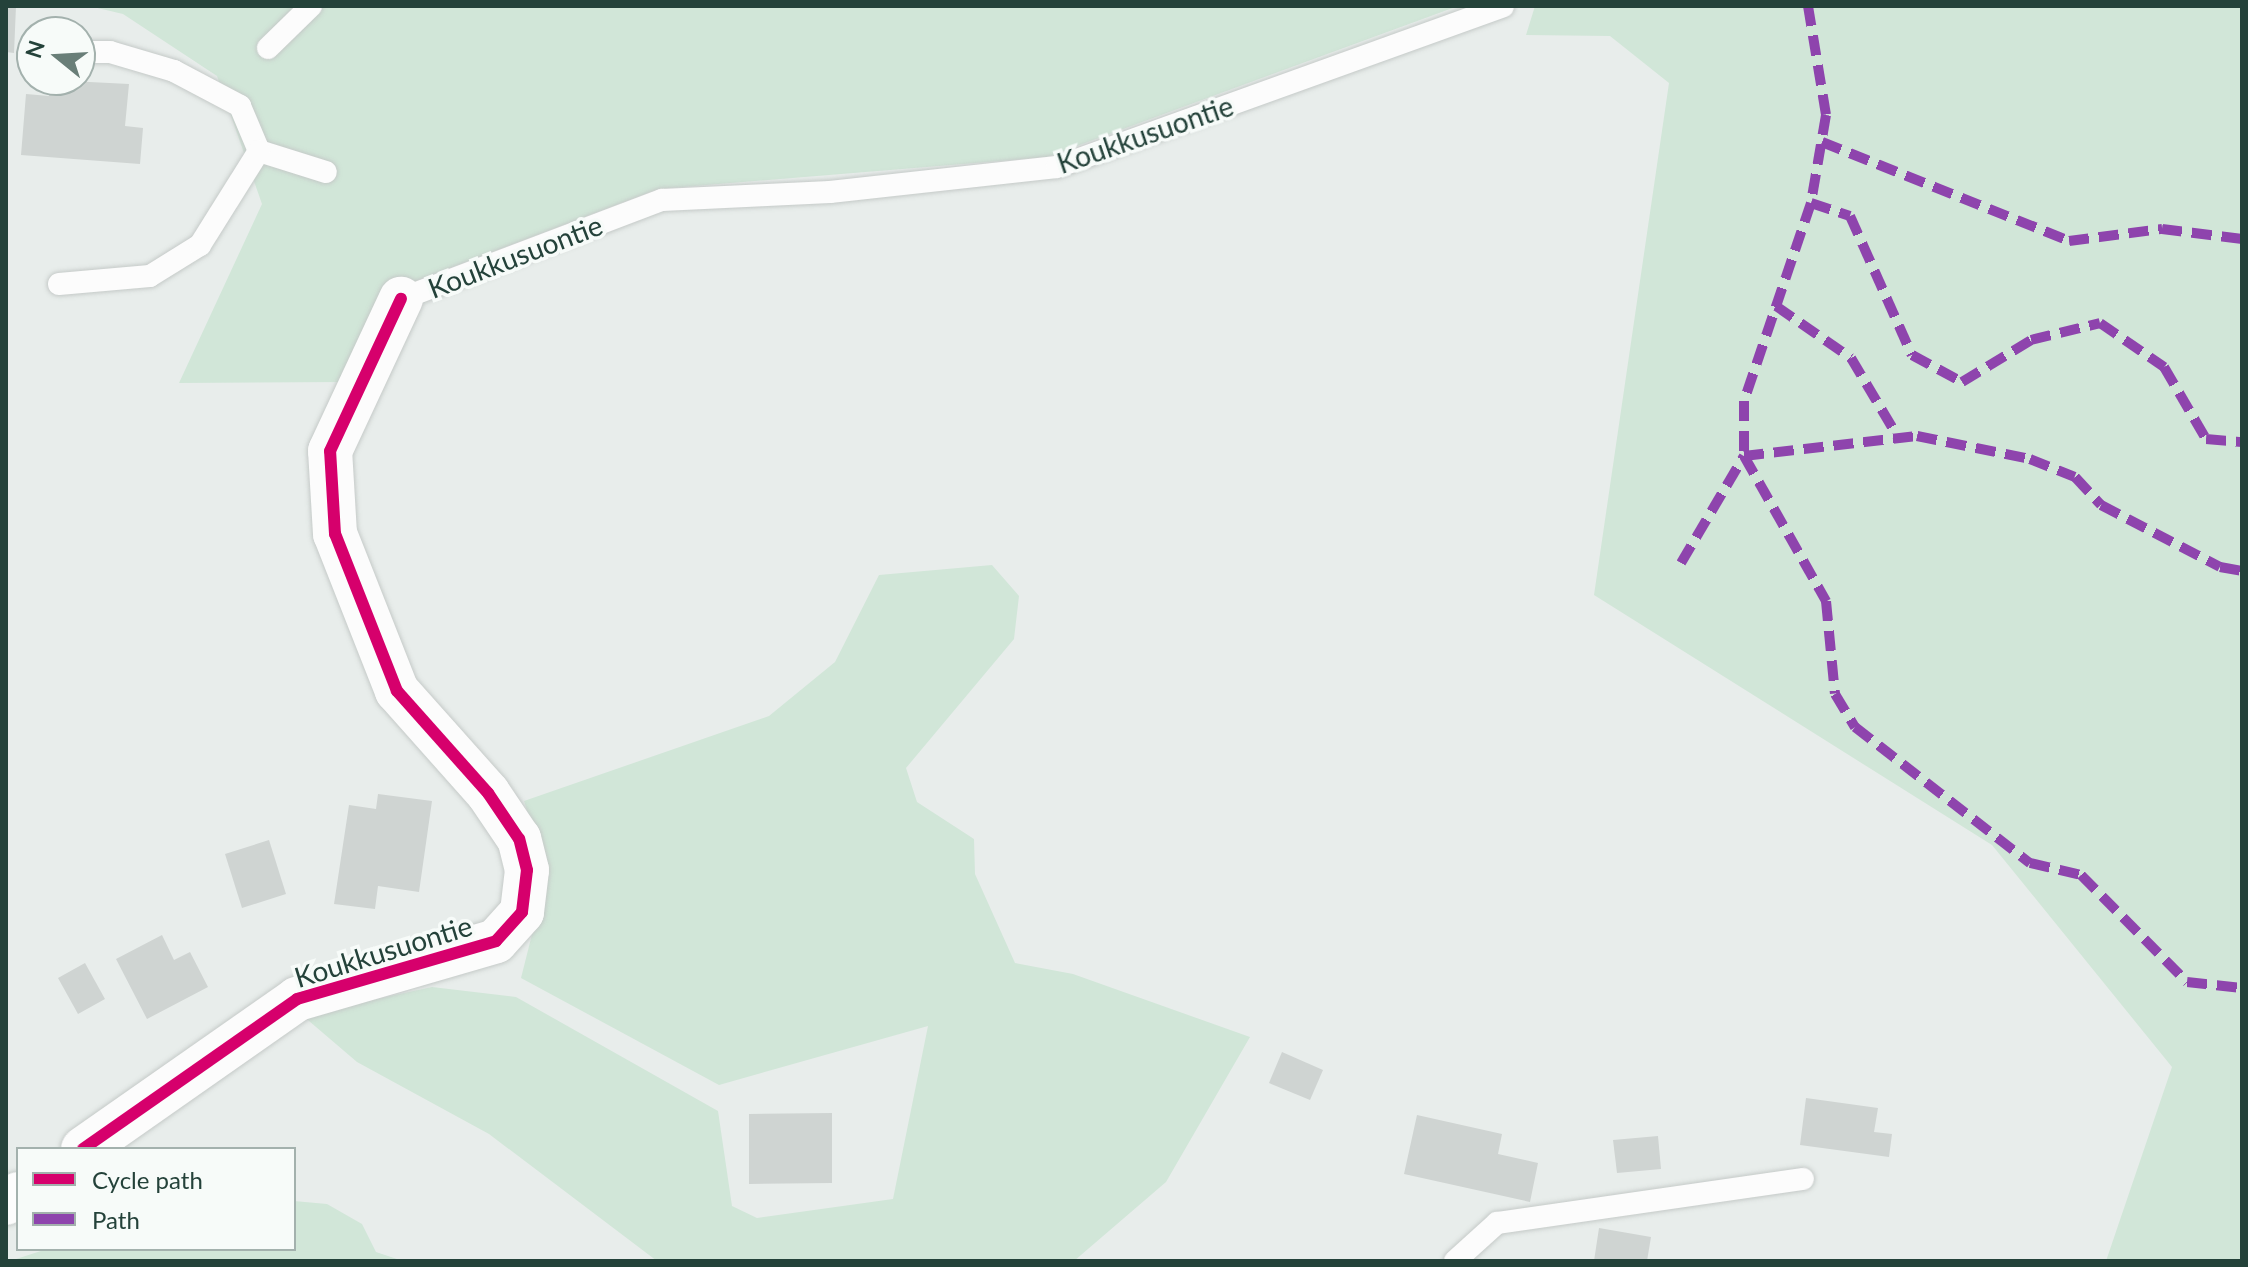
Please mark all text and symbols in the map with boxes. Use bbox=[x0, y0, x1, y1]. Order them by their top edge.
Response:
north arrow bbox=[16, 16, 96, 96]
text: N bbox=[19, 37, 50, 61]
street label: Koukkusuontie bbox=[1052, 88, 1238, 180]
street label: Koukkusuontie bbox=[423, 207, 607, 305]
street label: Koukkusuontie bbox=[290, 908, 476, 994]
legend bbox=[16, 1147, 296, 1251]
text: Cycle path bbox=[92, 1165, 203, 1194]
text: Path bbox=[92, 1205, 140, 1234]

